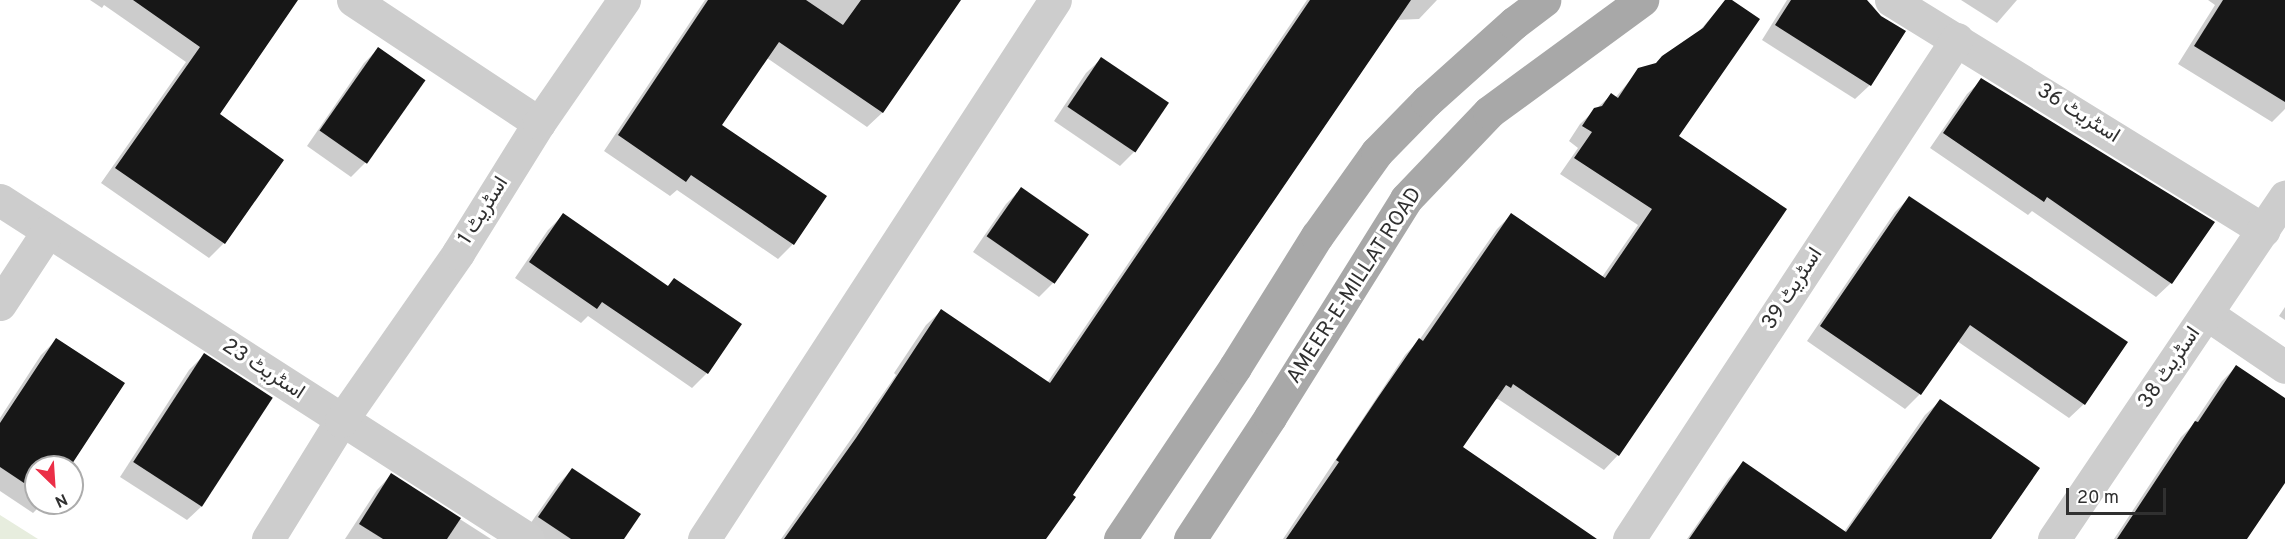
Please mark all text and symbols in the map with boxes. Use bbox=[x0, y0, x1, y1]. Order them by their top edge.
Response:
street label: اسٹریٹ 36 bbox=[2032, 79, 2124, 149]
street label: اسٹریٹ 1 bbox=[453, 172, 515, 250]
street label: AMEER-E-MILLAT ROAD bbox=[1282, 183, 1428, 389]
street label: اسٹریٹ 39 bbox=[1757, 243, 1829, 335]
street label: اسٹریٹ 38 bbox=[2134, 322, 2206, 414]
street label: اسٹریٹ 23 bbox=[217, 334, 309, 406]
north arrow bbox=[24, 455, 84, 515]
scale bar bbox=[2069, 476, 2170, 514]
text: 20 m bbox=[2077, 487, 2119, 510]
text: N bbox=[51, 488, 70, 511]

